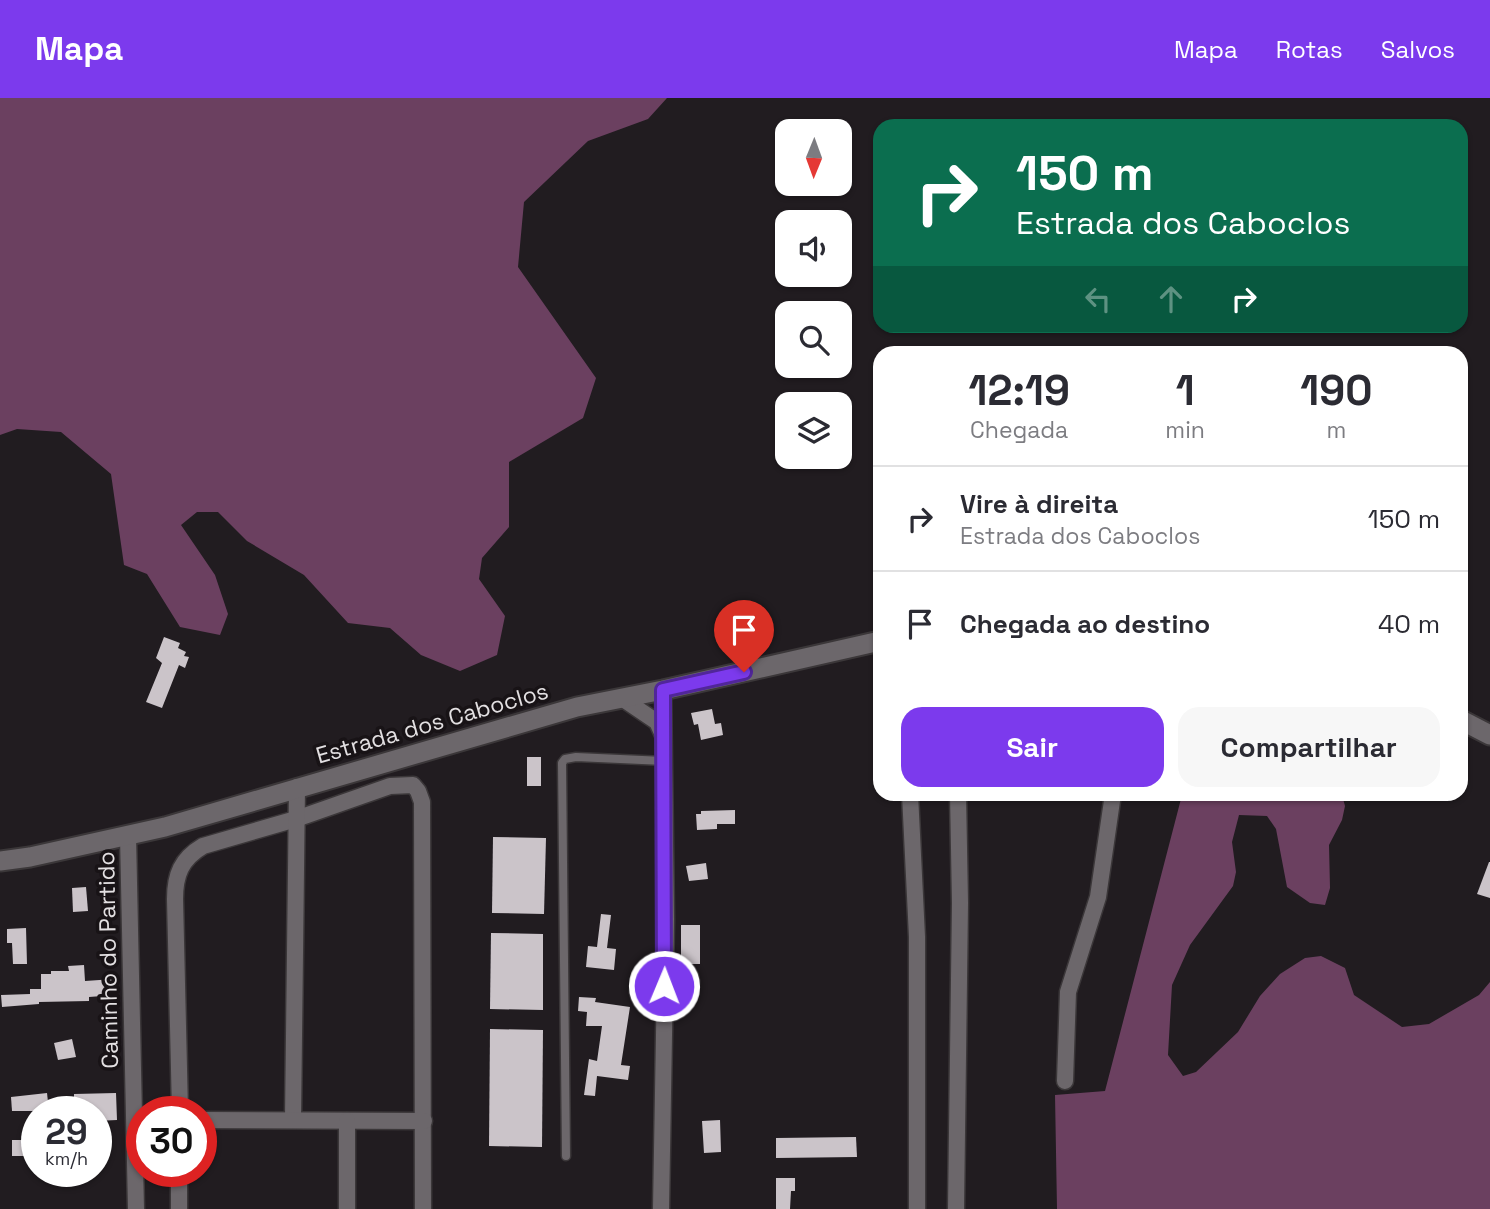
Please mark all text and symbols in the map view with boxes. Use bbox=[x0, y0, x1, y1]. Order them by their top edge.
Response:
text: Mapa bbox=[35, 28, 123, 70]
text: Mapa bbox=[1174, 34, 1238, 65]
text: Rotas bbox=[1276, 34, 1343, 65]
text: Salvos bbox=[1381, 34, 1455, 65]
north arrow bbox=[775, 119, 852, 196]
map controls bbox=[775, 119, 852, 469]
text: 150 m bbox=[1016, 142, 1154, 204]
icon: right bbox=[901, 147, 992, 238]
text: Estrada dos Caboclos bbox=[1016, 203, 1350, 243]
button: sound bbox=[775, 210, 852, 287]
icon: left bbox=[1079, 280, 1117, 318]
icon: ahead bbox=[1152, 280, 1190, 318]
icon: right bbox=[1225, 280, 1263, 318]
button: search bbox=[775, 301, 852, 378]
text: 12:19 bbox=[968, 364, 1070, 417]
text: 1 bbox=[1176, 364, 1195, 417]
text: 190 bbox=[1300, 364, 1373, 417]
button: layers bbox=[775, 392, 852, 469]
text: Chegada bbox=[970, 415, 1068, 445]
text: min bbox=[1165, 415, 1205, 445]
text: m bbox=[1327, 415, 1346, 445]
text: Vire à direita bbox=[960, 487, 1118, 521]
icon: right bbox=[901, 500, 939, 538]
text: 150 m bbox=[1368, 502, 1440, 536]
text: Estrada dos Caboclos bbox=[960, 521, 1200, 551]
pin bbox=[714, 600, 774, 672]
icon: arrive bbox=[901, 605, 939, 643]
text: Chegada ao destino bbox=[960, 607, 1210, 641]
text: 40 m bbox=[1378, 607, 1440, 641]
icon: arrive bbox=[725, 611, 763, 649]
street label: Estrada dos Caboclos bbox=[312, 675, 552, 771]
button: Sair bbox=[901, 707, 1164, 787]
button: Compartilhar bbox=[1178, 707, 1440, 787]
street label: Caminho do Partido bbox=[91, 851, 125, 1069]
position arrow bbox=[627, 949, 701, 1023]
speed limit sign: 30 bbox=[126, 1096, 217, 1187]
text: 29 bbox=[45, 1110, 88, 1154]
text: km/h bbox=[45, 1147, 88, 1170]

